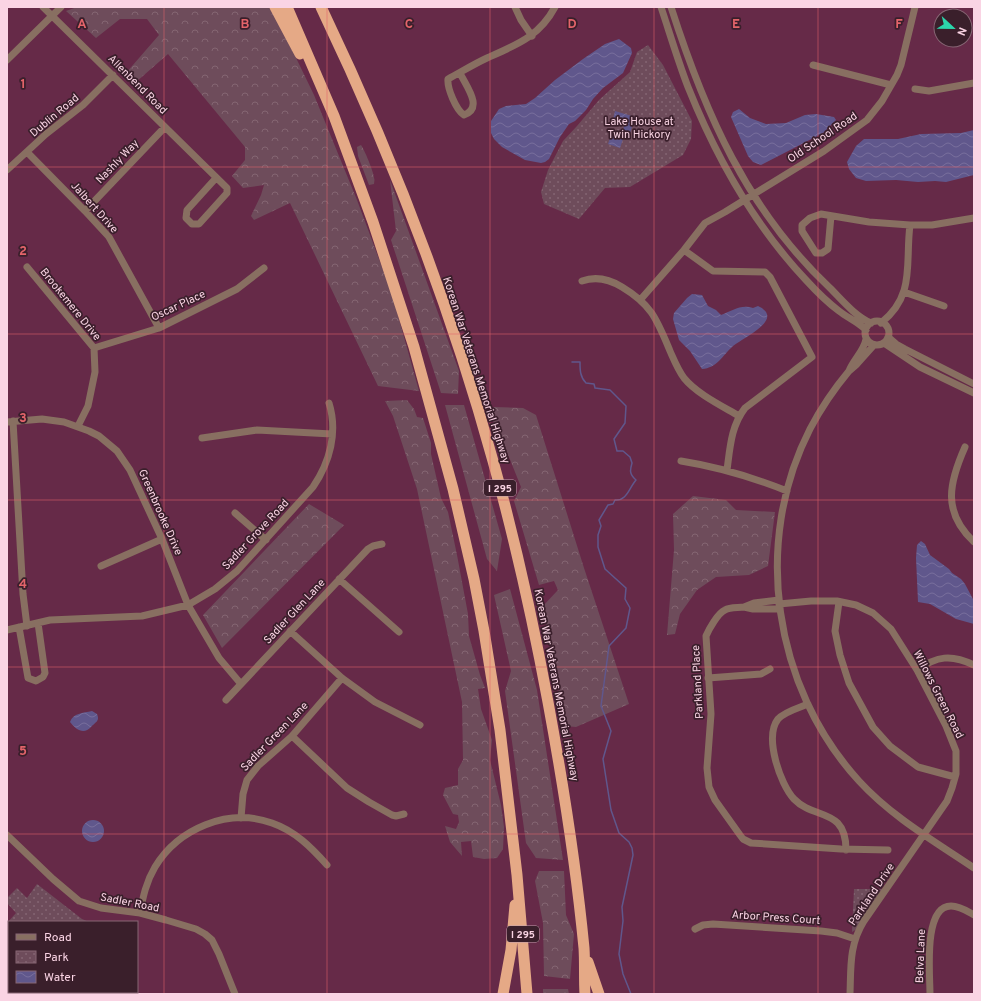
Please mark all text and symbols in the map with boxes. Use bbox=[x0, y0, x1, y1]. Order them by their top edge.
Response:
north arrow bbox=[933, 8, 973, 48]
text: A bbox=[77, 17, 87, 33]
text: B bbox=[241, 17, 250, 33]
text: C bbox=[405, 17, 413, 33]
text: D bbox=[567, 17, 577, 33]
text: E bbox=[732, 17, 740, 33]
text: F bbox=[895, 17, 903, 33]
text: N bbox=[953, 25, 969, 38]
street label: Allenbend Road bbox=[105, 52, 170, 117]
text: 1 bbox=[20, 77, 26, 93]
street label: Dublin Road bbox=[27, 91, 82, 140]
street label: Old School Road bbox=[785, 109, 860, 166]
park label: Lake House at Twin Hickory bbox=[604, 115, 674, 142]
street label: Nashly Way bbox=[93, 136, 142, 187]
street label: Jalbert Drive bbox=[68, 179, 121, 236]
text: 2 bbox=[19, 244, 27, 260]
street label: Brookemere Drive bbox=[37, 266, 104, 344]
street label: Korean War Veterans Memorial Highway bbox=[439, 275, 513, 466]
street label: Oscar Place bbox=[149, 287, 208, 325]
text: 3 bbox=[19, 411, 27, 427]
street label: Greenbrooke Drive bbox=[135, 467, 185, 558]
road number: I 295 bbox=[484, 480, 516, 496]
street label: Sadler Grove Road bbox=[219, 496, 292, 573]
street label: Sadler Glen Lane bbox=[261, 576, 329, 647]
text: 4 bbox=[19, 577, 27, 593]
street label: Korean War Veterans Memorial Highway bbox=[530, 588, 582, 783]
street label: Parkland Place bbox=[689, 645, 707, 719]
street label: Willows Green Road bbox=[910, 648, 966, 741]
street label: Sadler Green Lane bbox=[238, 699, 312, 774]
text: 5 bbox=[19, 744, 27, 760]
street label: Parkland Drive bbox=[846, 860, 898, 929]
street label: Sadler Road bbox=[99, 890, 161, 916]
street label: Arbor Press Court bbox=[731, 908, 821, 928]
legend bbox=[8, 921, 138, 993]
road number: I 295 bbox=[507, 926, 539, 942]
street label: Belva Lane bbox=[913, 929, 929, 983]
text: Road bbox=[44, 930, 72, 946]
text: Park bbox=[44, 950, 69, 966]
text: Water bbox=[44, 970, 76, 986]

